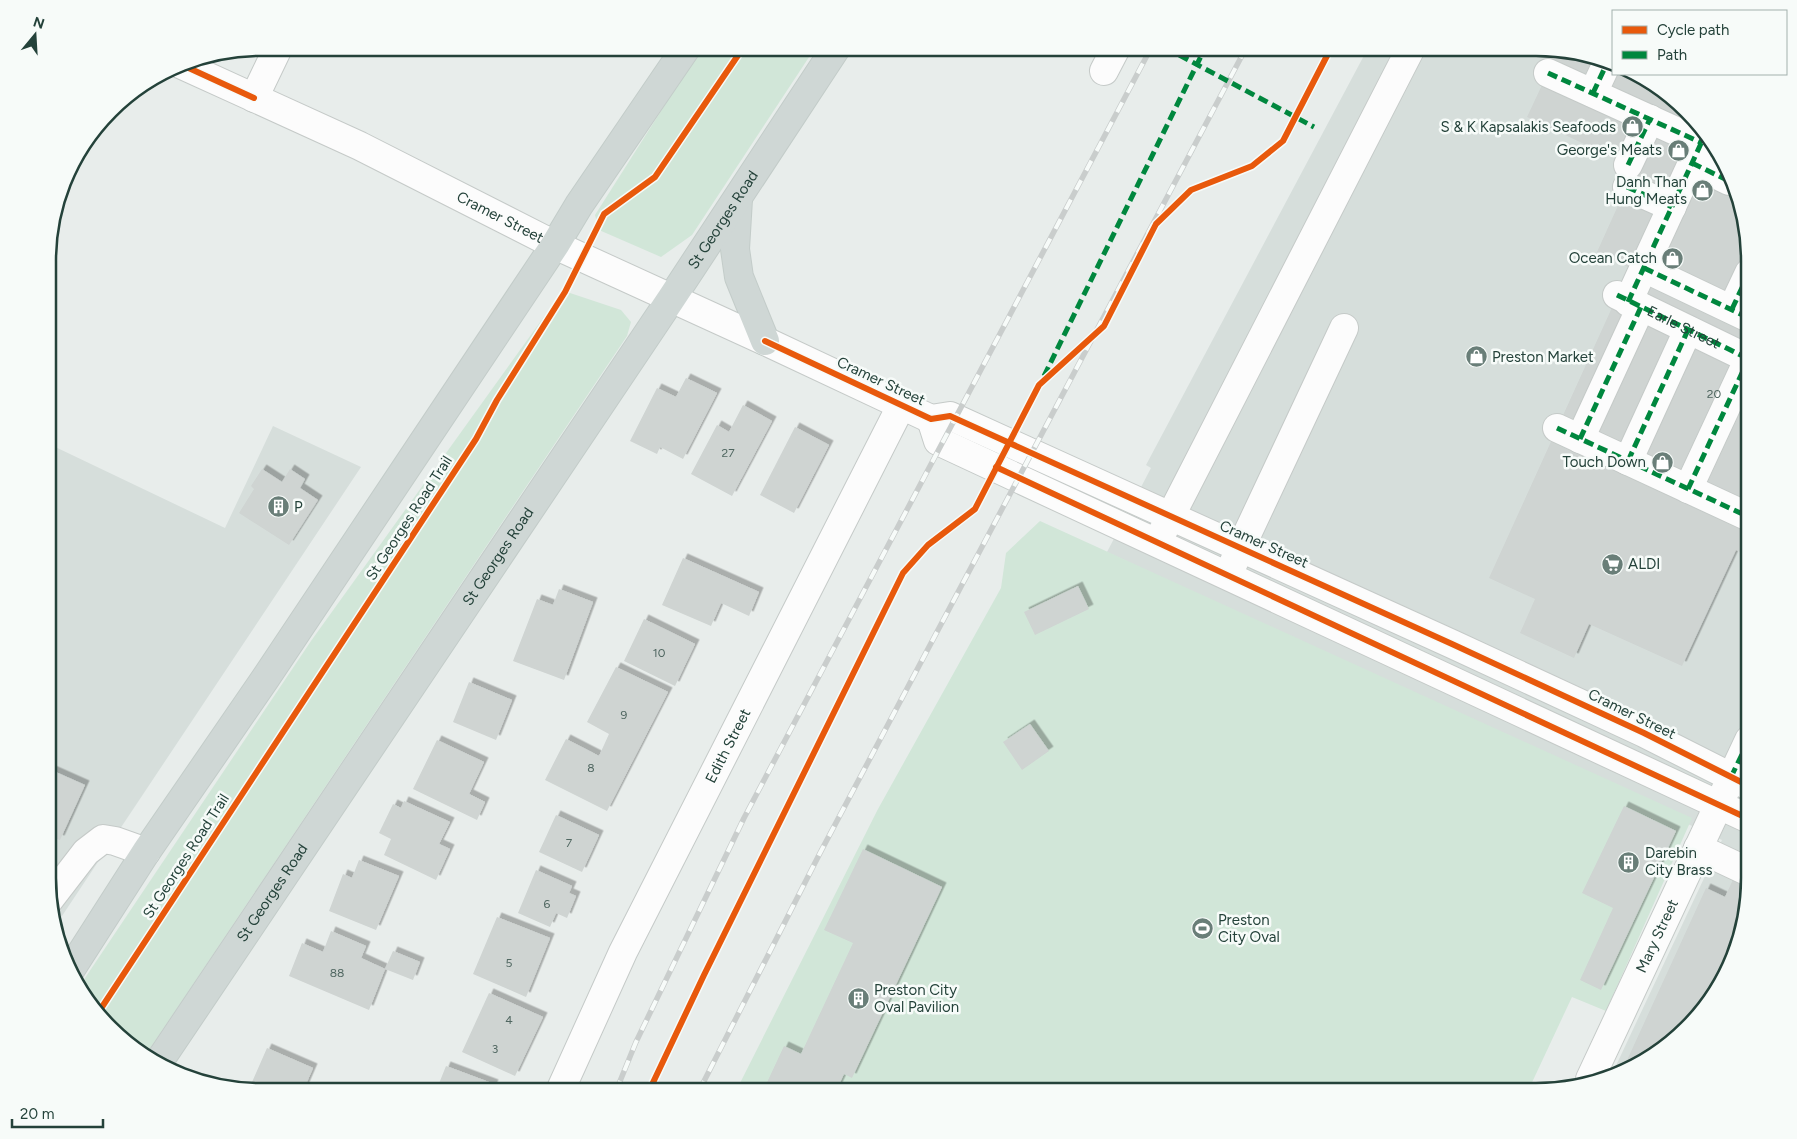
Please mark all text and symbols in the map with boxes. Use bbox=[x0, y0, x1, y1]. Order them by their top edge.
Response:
north arrow bbox=[10, 10, 60, 60]
legend bbox=[1612, 10, 1787, 75]
text: N bbox=[31, 13, 47, 33]
text: Cycle path bbox=[1657, 21, 1729, 39]
text: Path bbox=[1657, 46, 1687, 64]
shop icon: S & K Kapsalakis Seafoods bbox=[1620, 115, 1644, 139]
place label: S & K Kapsalakis Seafoods bbox=[1441, 118, 1616, 136]
shop icon: George's Meats bbox=[1666, 138, 1690, 162]
place label: George's Meats bbox=[1557, 141, 1662, 159]
street label: St Georges Road bbox=[684, 167, 762, 273]
place label: Danh Than Hung Meats bbox=[1605, 173, 1687, 208]
shop icon: Danh Than Hung Meats bbox=[1691, 179, 1715, 203]
street label: Cramer Street bbox=[454, 188, 547, 247]
shop icon: Ocean Catch bbox=[1661, 246, 1685, 270]
place label: Ocean Catch bbox=[1569, 249, 1657, 267]
street label: Earle Street bbox=[1644, 302, 1723, 353]
shop icon: Preston Market bbox=[1464, 345, 1488, 369]
place label: Preston Market bbox=[1492, 348, 1594, 366]
street label: Cramer Street bbox=[834, 353, 928, 409]
house number: 20 bbox=[1707, 387, 1722, 401]
house number: 27 bbox=[721, 446, 735, 460]
shop icon: Touch Down bbox=[1650, 450, 1674, 474]
street label: St Georges Road Trail bbox=[362, 452, 456, 584]
place label: Touch Down bbox=[1562, 453, 1646, 471]
building icon: P bbox=[266, 495, 290, 519]
place label: P bbox=[294, 498, 303, 516]
street label: St Georges Road bbox=[459, 504, 537, 609]
street label: Cramer Street bbox=[1217, 516, 1311, 572]
supermarket icon: ALDI bbox=[1600, 552, 1624, 576]
place label: ALDI bbox=[1628, 555, 1660, 573]
house number: 10 bbox=[653, 646, 666, 660]
street label: Cramer Street bbox=[1585, 685, 1679, 743]
street label: Edith Street bbox=[702, 705, 755, 786]
house number: 9 bbox=[621, 708, 628, 722]
house number: 8 bbox=[587, 761, 595, 775]
street label: St Georges Road Trail bbox=[139, 790, 233, 922]
house number: 7 bbox=[566, 836, 573, 850]
street label: St Georges Road bbox=[233, 840, 312, 945]
place label: Darebin City Brass bbox=[1645, 844, 1712, 879]
building icon: Darebin City Brass bbox=[1617, 850, 1641, 874]
street label: Mary Street bbox=[1632, 896, 1682, 976]
house number: 6 bbox=[544, 897, 551, 911]
place label: Preston City Oval bbox=[1218, 911, 1280, 946]
sports icon: Preston City Oval bbox=[1190, 917, 1214, 941]
house number: 5 bbox=[506, 956, 513, 970]
house number: 88 bbox=[330, 966, 344, 980]
place label: Preston City Oval Pavilion bbox=[874, 981, 959, 1016]
building icon: Preston City Oval Pavilion bbox=[846, 987, 870, 1011]
house number: 4 bbox=[505, 1013, 513, 1027]
house number: 3 bbox=[492, 1042, 498, 1056]
scale bar bbox=[12, 1096, 104, 1128]
text: 20 m bbox=[20, 1105, 54, 1123]

